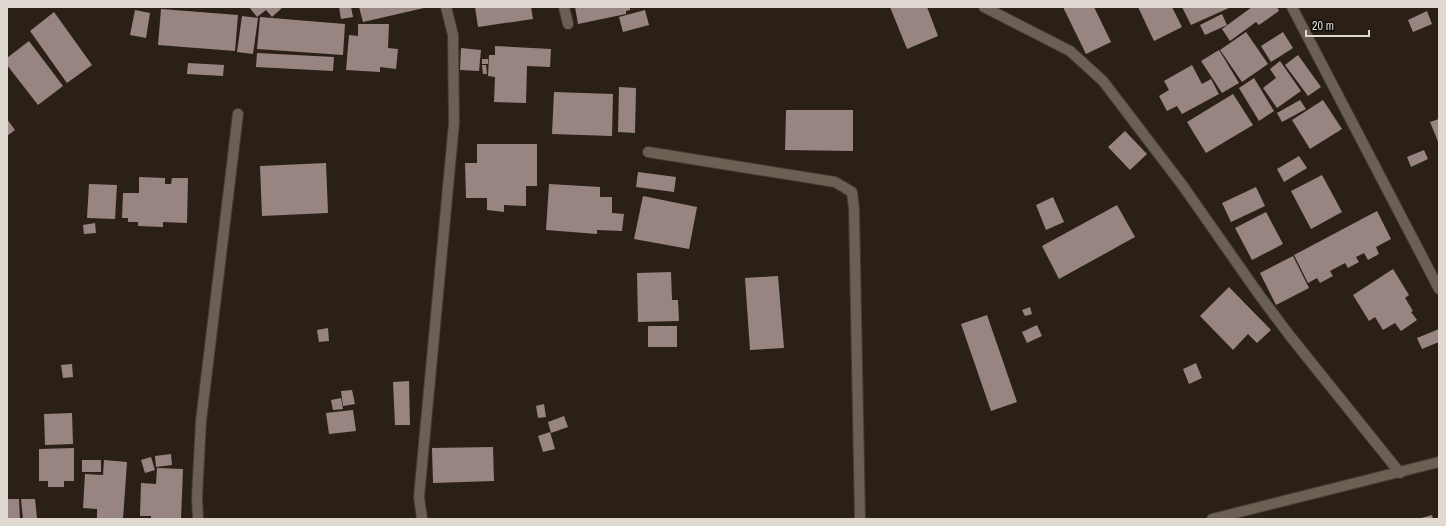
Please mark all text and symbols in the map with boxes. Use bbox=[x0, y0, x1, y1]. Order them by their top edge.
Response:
scale bar bbox=[1306, 12, 1369, 38]
text: 20 m bbox=[1312, 18, 1334, 34]

